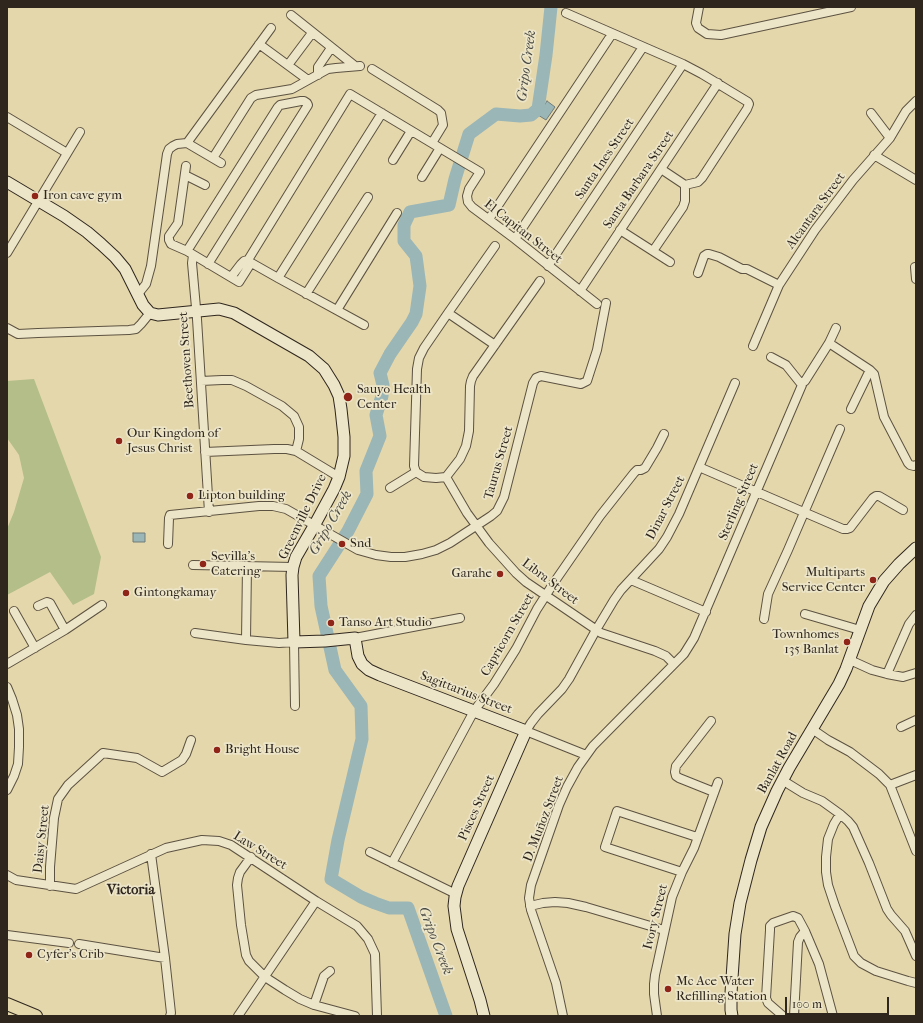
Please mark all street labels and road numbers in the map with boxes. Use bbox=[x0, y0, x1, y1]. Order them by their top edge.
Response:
street label: Santa Ines Street bbox=[572, 115, 638, 203]
street label: Santa Barbara Street bbox=[600, 128, 678, 232]
street label: Alcantara Street bbox=[783, 170, 849, 252]
street label: El Capitan Street bbox=[481, 197, 565, 267]
street label: Beethoven Street bbox=[176, 311, 198, 409]
street label: Taurus Street bbox=[481, 424, 517, 502]
street label: Sterling Street bbox=[716, 461, 762, 543]
street label: Greenville Drive bbox=[276, 472, 330, 562]
street label: Dinar Street bbox=[643, 473, 689, 543]
street label: Libra Street bbox=[519, 556, 581, 608]
street label: Capricorn Street bbox=[478, 591, 538, 679]
street label: Sagittarius Street bbox=[418, 668, 514, 718]
street label: Banlat Road bbox=[755, 729, 801, 797]
street label: Pisces Street bbox=[456, 773, 498, 843]
street label: D. Muñoz Street bbox=[520, 774, 568, 864]
street label: Daisy Street bbox=[31, 804, 53, 874]
street label: Law Street bbox=[230, 828, 290, 874]
street label: Ivory Street bbox=[640, 883, 672, 951]

